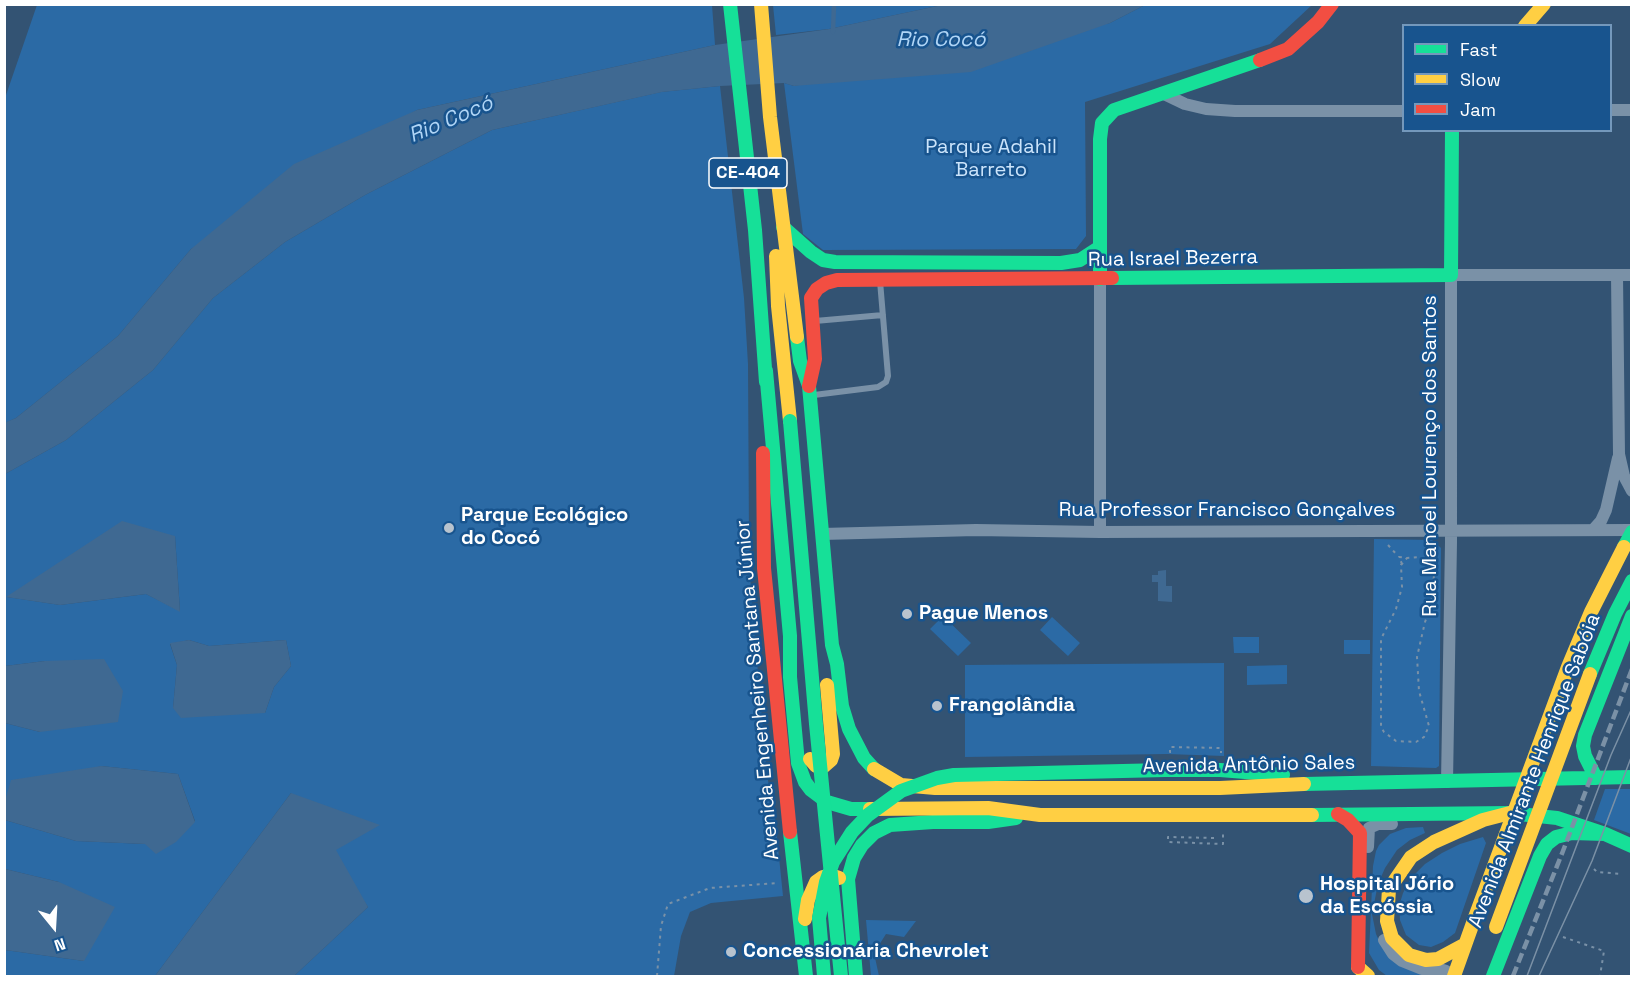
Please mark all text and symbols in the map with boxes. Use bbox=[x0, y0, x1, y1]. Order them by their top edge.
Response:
legend bbox=[1402, 24, 1612, 132]
water label: Rio Cocó bbox=[897, 27, 985, 53]
text: Fast bbox=[1460, 38, 1497, 61]
text: Slow bbox=[1460, 68, 1501, 91]
water label: Rio Cocó bbox=[405, 91, 497, 149]
text: Jam bbox=[1460, 98, 1496, 121]
park label: Parque Adahil Barreto bbox=[925, 136, 1057, 183]
road number: CE-404 bbox=[709, 158, 787, 188]
street label: Rua Israel Bezerra bbox=[1088, 246, 1258, 272]
street label: Rua Manoel Lourenço dos Santos bbox=[1419, 295, 1443, 617]
street label: Rua Professor Francisco Gonçalves bbox=[1059, 499, 1395, 523]
place label: Parque Ecológico do Cocó bbox=[461, 504, 628, 551]
street label: Avenida Engenheiro Santana Júnior bbox=[731, 519, 785, 861]
marker: Parque Ecológico do Cocó bbox=[442, 521, 456, 535]
place label: Pague Menos bbox=[919, 602, 1048, 626]
marker: Pague Menos bbox=[900, 607, 914, 621]
street label: Avenida Almirante Henrique Sabóia bbox=[1464, 611, 1606, 931]
place label: Frangolândia bbox=[949, 694, 1075, 718]
marker: Frangolândia bbox=[930, 699, 944, 713]
street label: Avenida Antônio Sales bbox=[1142, 751, 1356, 779]
place label: Hospital Jório da Escóssia bbox=[1320, 873, 1454, 920]
marker: Hospital Jório da Escóssia bbox=[1297, 887, 1315, 905]
north arrow bbox=[24, 897, 84, 957]
text: N bbox=[51, 933, 68, 956]
place label: Concessionária Chevrolet bbox=[743, 940, 989, 964]
marker: Concessionária Chevrolet bbox=[724, 945, 738, 959]

